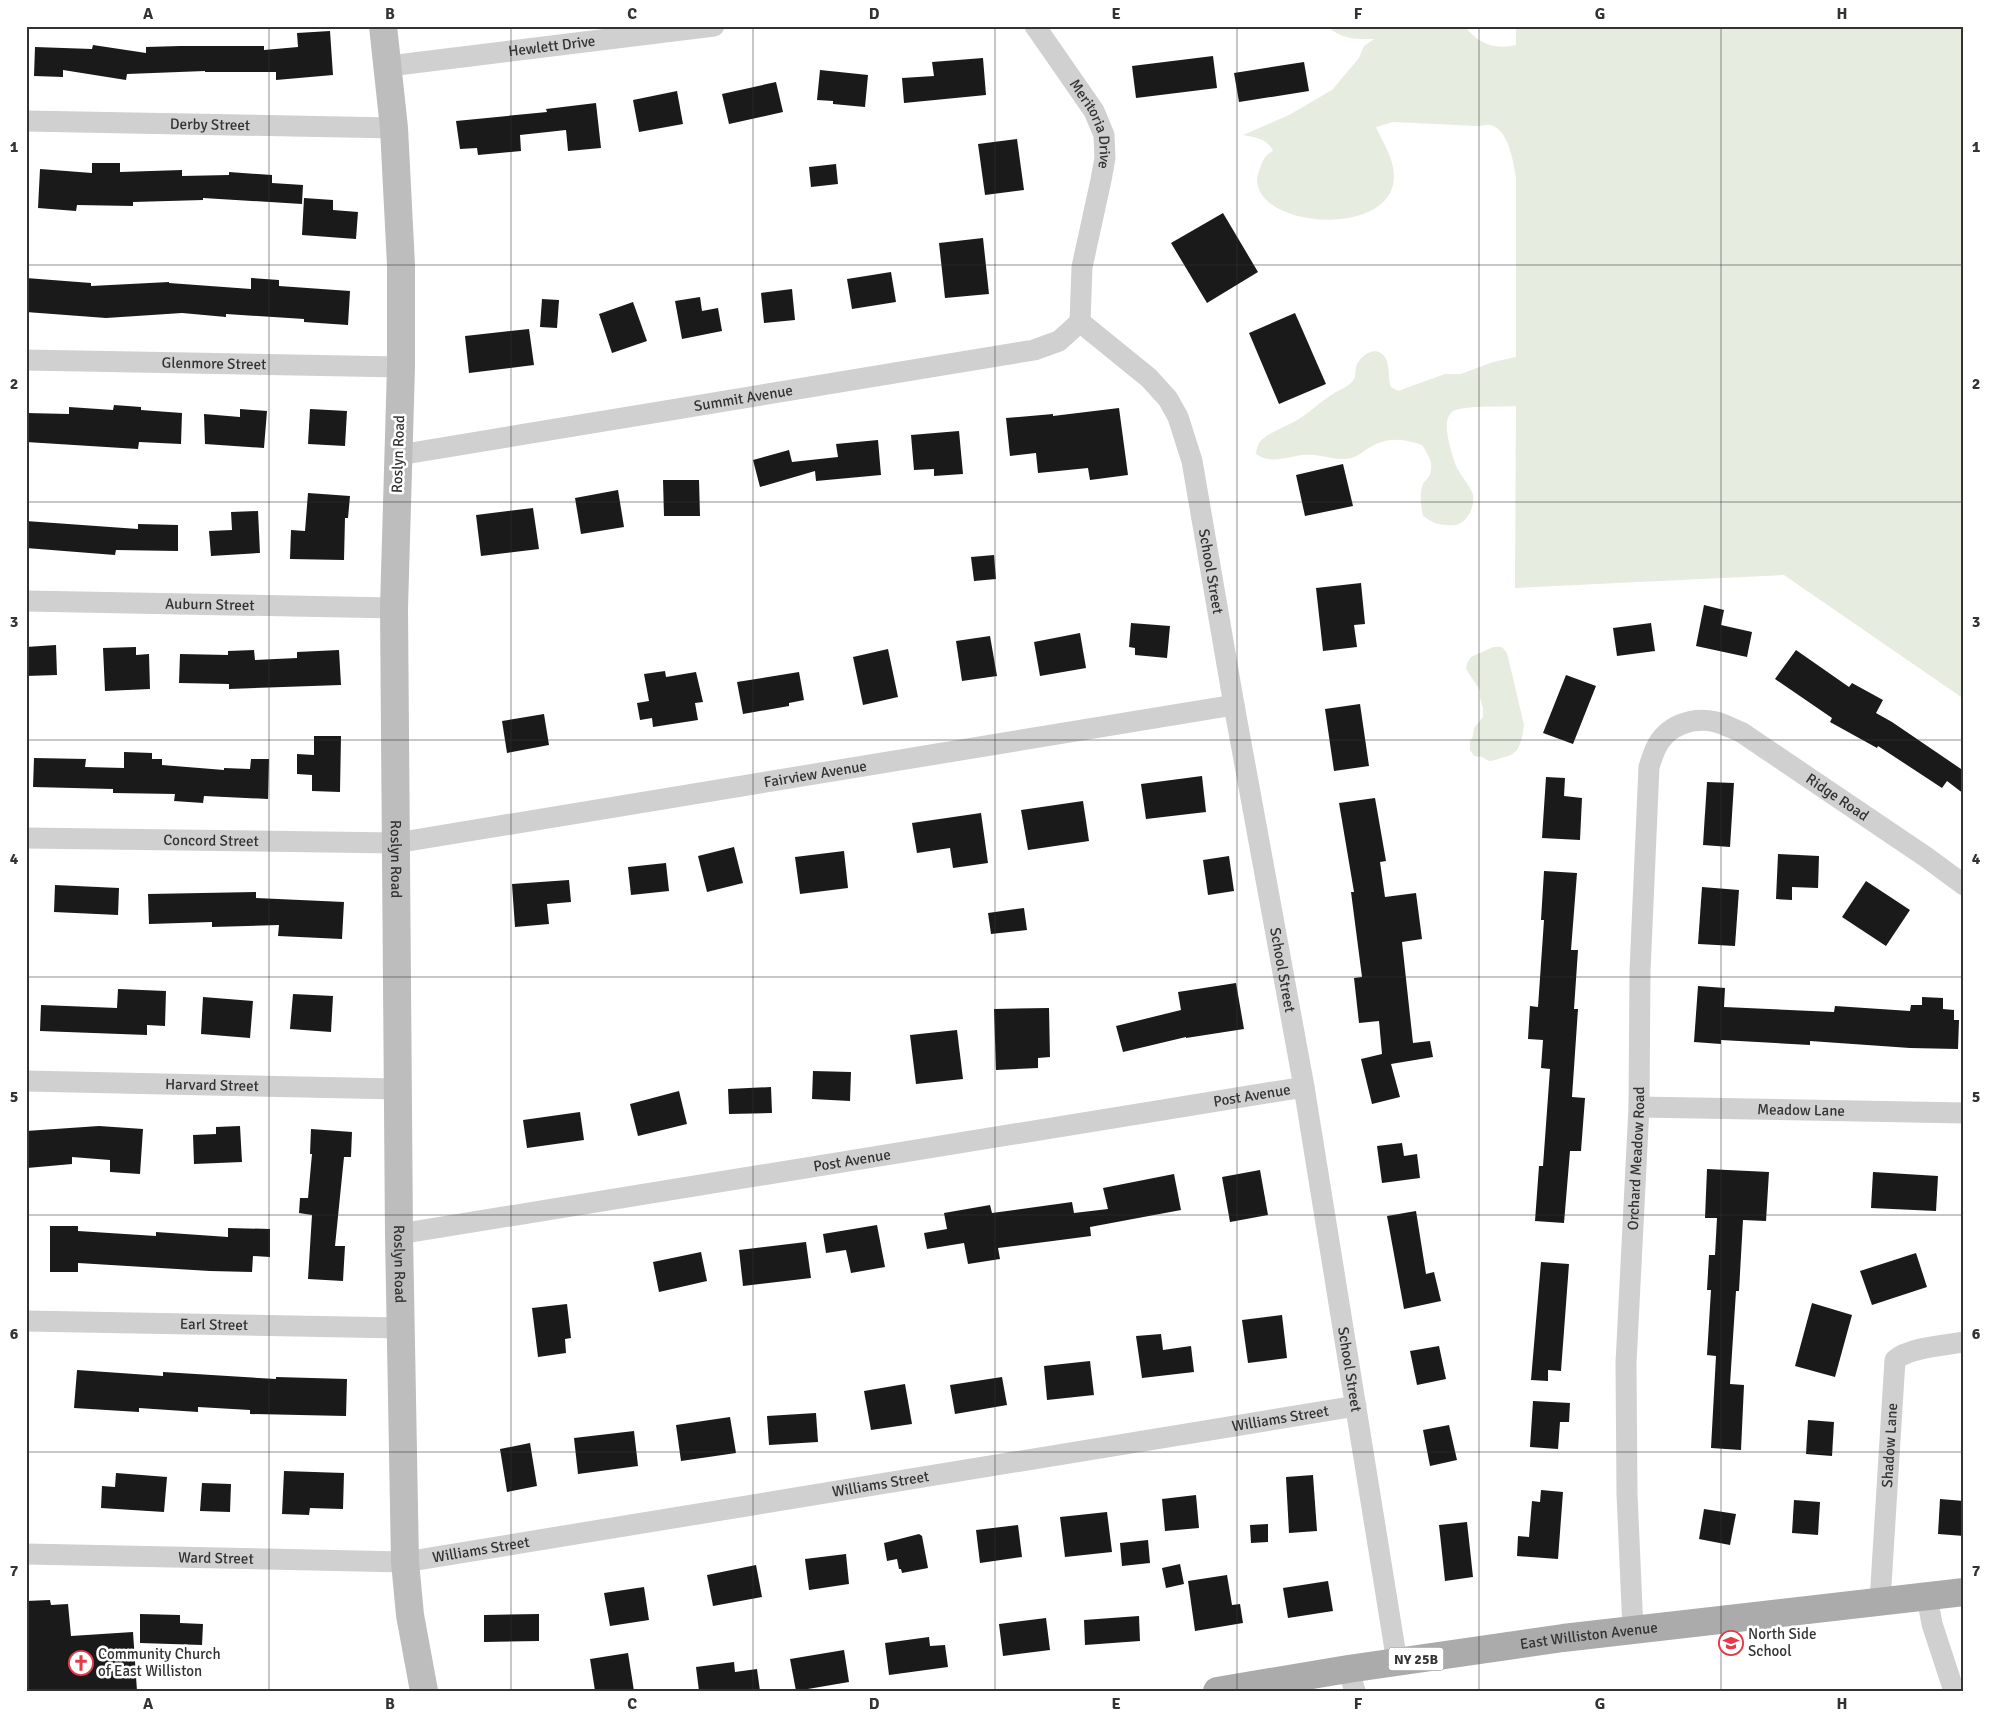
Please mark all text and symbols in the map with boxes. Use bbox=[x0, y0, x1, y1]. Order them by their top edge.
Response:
text: A bbox=[143, 4, 154, 24]
text: B bbox=[385, 4, 395, 24]
text: C bbox=[627, 4, 637, 24]
text: D bbox=[869, 4, 880, 24]
text: E bbox=[1111, 4, 1121, 24]
text: F bbox=[1354, 4, 1363, 24]
text: G bbox=[1595, 4, 1605, 24]
text: H bbox=[1837, 4, 1847, 24]
street label: Hewlett Drive bbox=[507, 32, 596, 60]
street label: Meritoria Drive bbox=[1066, 76, 1114, 170]
street label: Derby Street bbox=[170, 115, 250, 134]
text: 1 bbox=[10, 137, 19, 157]
text: 1 bbox=[1972, 137, 1981, 157]
street label: Glenmore Street bbox=[162, 354, 266, 373]
text: 2 bbox=[10, 374, 18, 394]
text: 2 bbox=[1972, 374, 1980, 394]
street label: Summit Avenue bbox=[693, 381, 794, 415]
street label: Roslyn Road bbox=[388, 415, 408, 493]
street label: School Street bbox=[1195, 527, 1227, 615]
street label: Auburn Street bbox=[165, 595, 255, 614]
text: 3 bbox=[10, 612, 18, 632]
text: 3 bbox=[1972, 612, 1980, 632]
street label: Fairview Avenue bbox=[762, 757, 868, 791]
street label: Ridge Road bbox=[1803, 770, 1872, 825]
street label: Roslyn Road bbox=[387, 820, 405, 898]
street label: Concord Street bbox=[163, 831, 259, 850]
text: 4 bbox=[10, 849, 19, 869]
text: 4 bbox=[1972, 849, 1981, 869]
street label: School Street bbox=[1266, 926, 1299, 1014]
street label: Harvard Street bbox=[165, 1075, 259, 1095]
street label: Post Avenue bbox=[1212, 1080, 1292, 1111]
street label: Orchard Meadow Road bbox=[1624, 1086, 1648, 1231]
text: 5 bbox=[10, 1087, 18, 1107]
text: 5 bbox=[1972, 1087, 1980, 1107]
street label: Meadow Lane bbox=[1757, 1100, 1845, 1120]
street label: Post Avenue bbox=[812, 1145, 892, 1176]
street label: Roslyn Road bbox=[390, 1225, 409, 1303]
street label: Earl Street bbox=[180, 1315, 248, 1334]
text: 6 bbox=[10, 1324, 19, 1344]
text: 6 bbox=[1972, 1324, 1981, 1344]
street label: School Street bbox=[1334, 1326, 1365, 1413]
street label: Williams Street bbox=[1230, 1402, 1330, 1435]
street label: Shadow Lane bbox=[1878, 1402, 1901, 1488]
street label: Williams Street bbox=[831, 1467, 930, 1501]
street label: Williams Street bbox=[431, 1533, 531, 1566]
street label: Ward Street bbox=[178, 1548, 254, 1568]
text: 7 bbox=[10, 1561, 19, 1581]
text: 7 bbox=[1972, 1561, 1981, 1581]
street label: East Williston Avenue bbox=[1519, 1618, 1659, 1653]
place label: North Side School bbox=[1748, 1625, 1816, 1660]
school or university icon: North Side School bbox=[1718, 1630, 1744, 1656]
place label: Community Church of East Williston bbox=[98, 1645, 221, 1680]
road number: NY 25B bbox=[1388, 1648, 1444, 1670]
church icon: Community Church of East Williston bbox=[68, 1650, 94, 1676]
text: A bbox=[143, 1694, 154, 1714]
text: B bbox=[385, 1694, 395, 1714]
text: C bbox=[627, 1694, 637, 1714]
text: D bbox=[869, 1694, 880, 1714]
text: E bbox=[1111, 1694, 1121, 1714]
text: F bbox=[1354, 1694, 1363, 1714]
text: G bbox=[1595, 1694, 1605, 1714]
text: H bbox=[1837, 1694, 1847, 1714]

